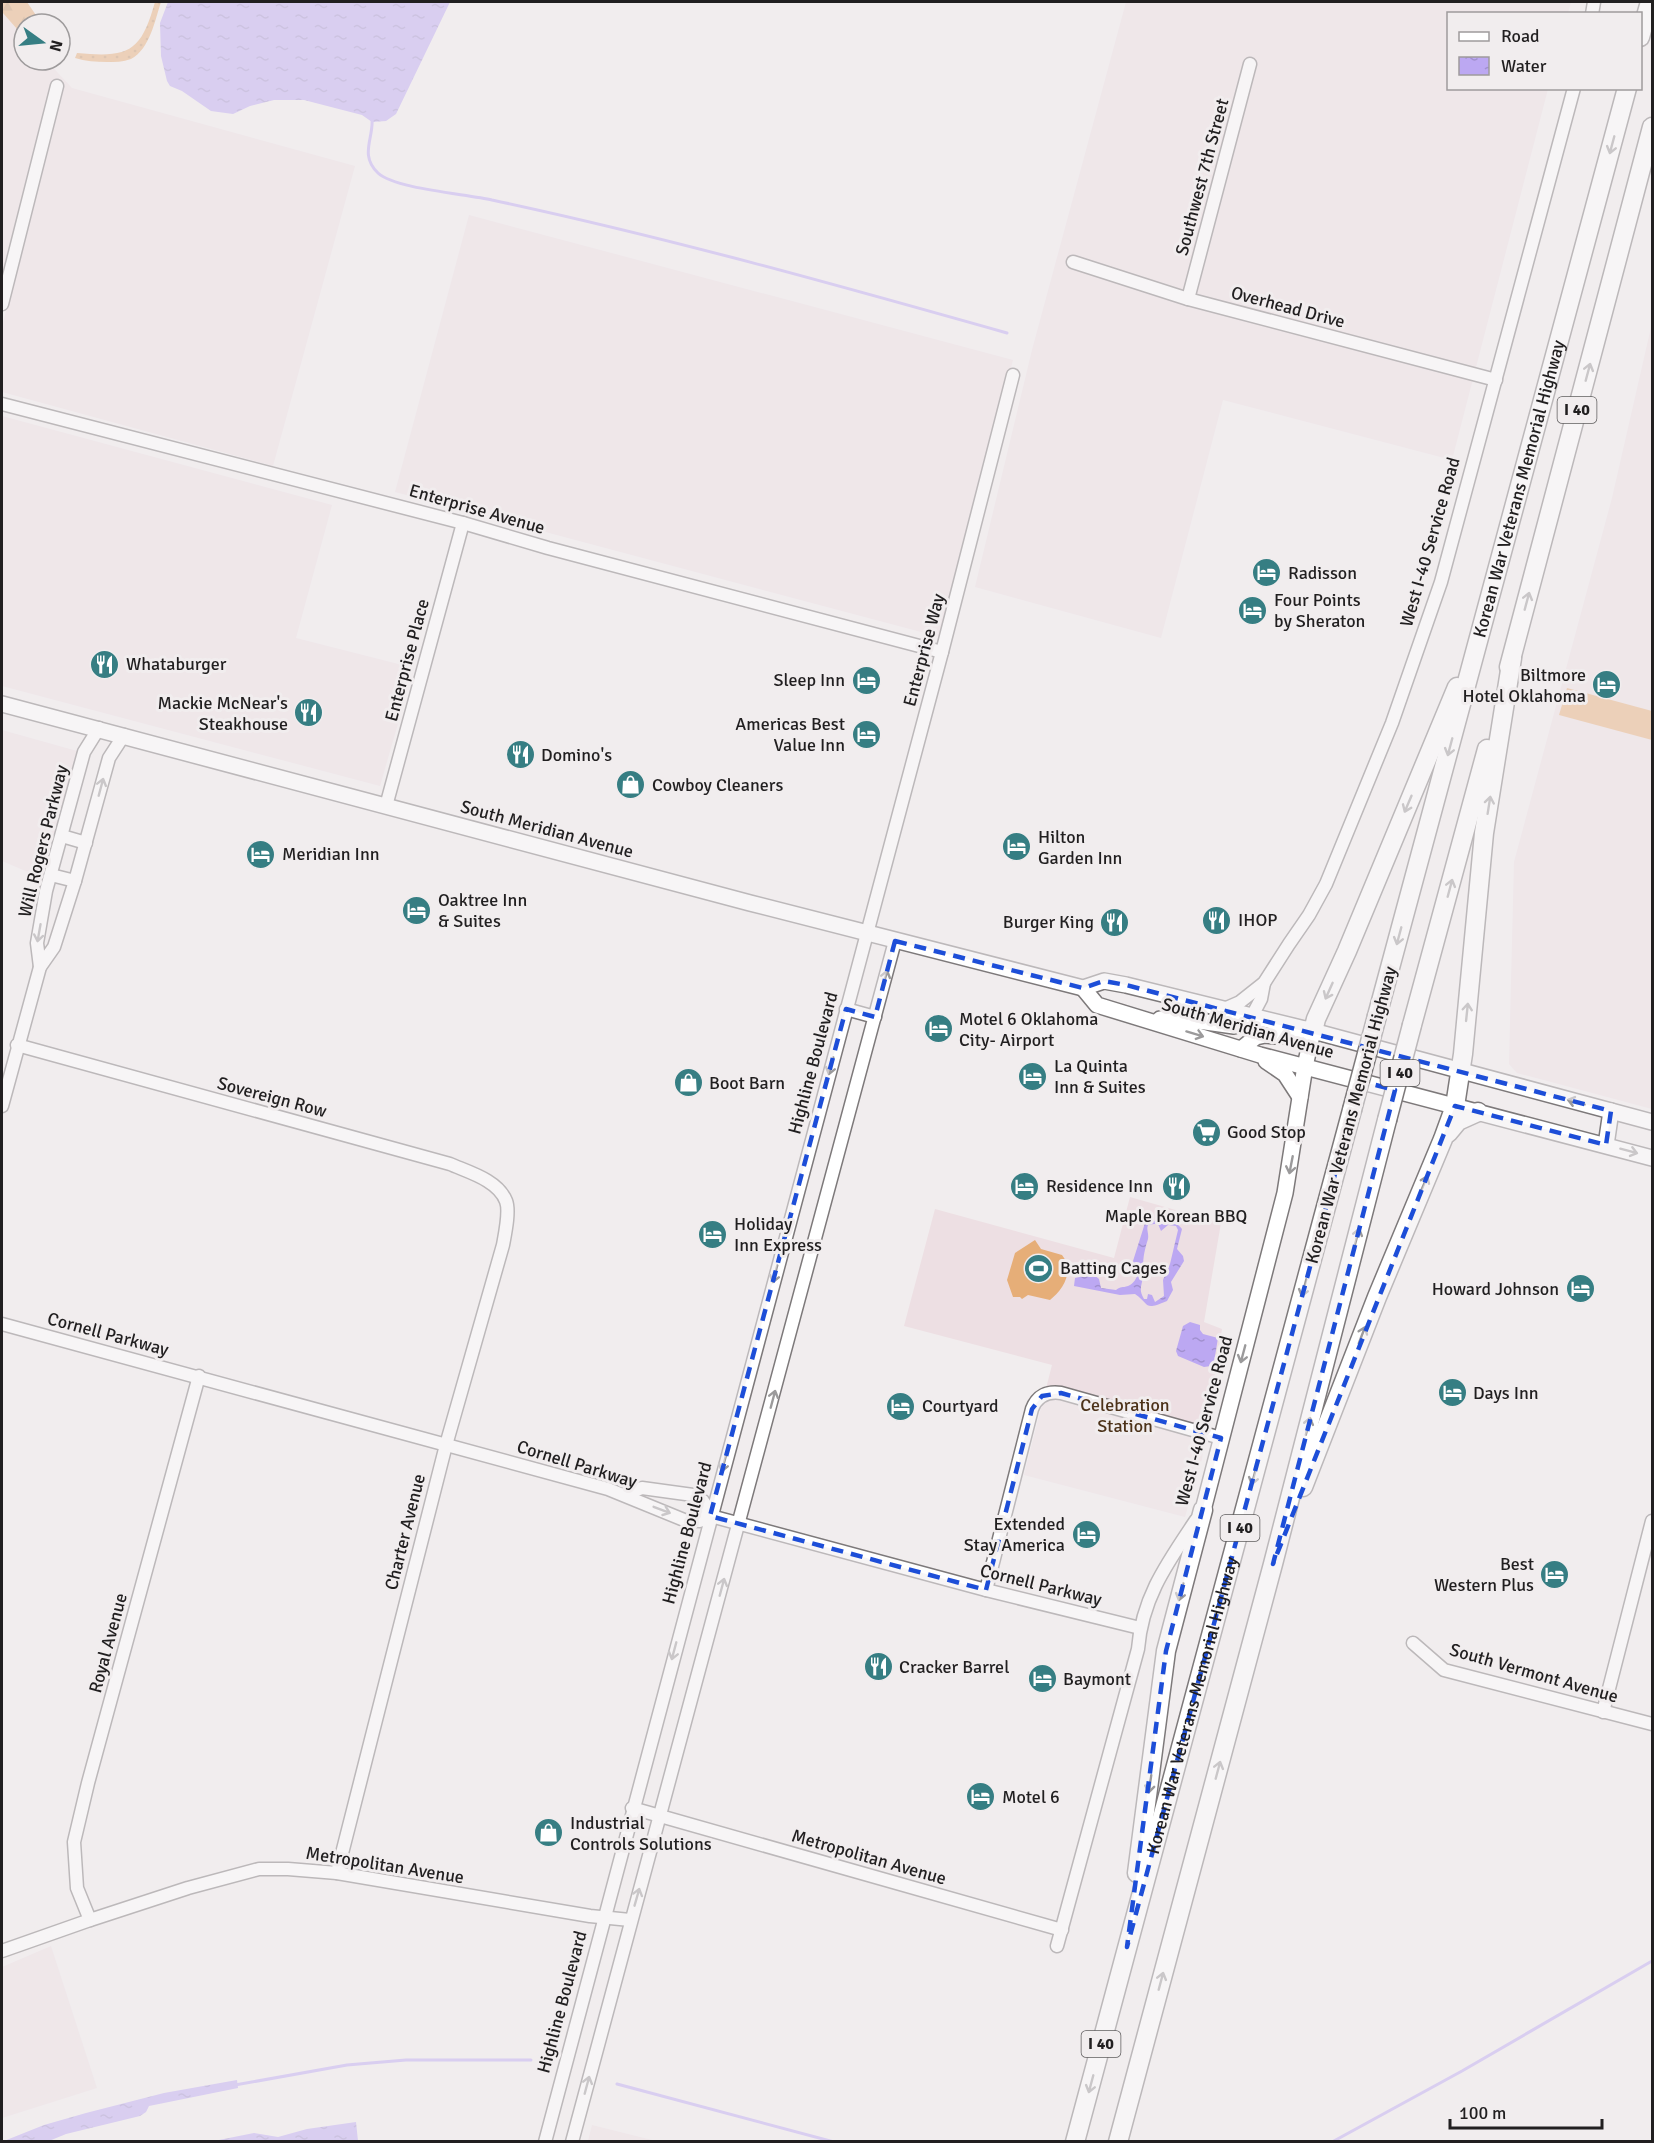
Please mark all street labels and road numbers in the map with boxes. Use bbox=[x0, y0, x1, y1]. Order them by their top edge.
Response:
street label: Southwest 7th Street bbox=[1170, 96, 1234, 258]
street label: Overhead Drive bbox=[1229, 281, 1347, 333]
street label: Korean War Veterans Memorial Highway bbox=[1468, 337, 1570, 640]
road number: I 40 bbox=[1558, 397, 1596, 423]
street label: West I-40 Service Road bbox=[1395, 455, 1465, 629]
street label: Enterprise Avenue bbox=[407, 479, 547, 539]
street label: Enterprise Way bbox=[898, 591, 950, 709]
street label: Enterprise Place bbox=[380, 596, 434, 724]
street label: Will Rogers Parkway bbox=[13, 762, 73, 919]
street label: South Meridian Avenue bbox=[458, 795, 636, 863]
street label: Korean War Veterans Memorial Highway bbox=[1301, 963, 1401, 1266]
street label: Highline Boulevard bbox=[783, 989, 843, 1137]
street label: South Meridian Avenue bbox=[1159, 993, 1337, 1063]
road number: I 40 bbox=[1380, 1060, 1420, 1086]
street label: Sovereign Row bbox=[215, 1072, 329, 1122]
street label: Cornell Parkway bbox=[45, 1307, 172, 1361]
street label: West I-40 Service Road bbox=[1171, 1333, 1237, 1509]
street label: Cornell Parkway bbox=[514, 1435, 640, 1493]
street label: Highline Boulevard bbox=[657, 1459, 717, 1607]
street label: Charter Avenue bbox=[380, 1472, 430, 1592]
road number: I 40 bbox=[1220, 1515, 1260, 1541]
street label: Korean War Veterans Memorial Highway bbox=[1142, 1554, 1243, 1857]
street label: Cornell Parkway bbox=[978, 1559, 1105, 1611]
street label: Royal Avenue bbox=[84, 1591, 132, 1695]
street label: South Vermont Avenue bbox=[1447, 1638, 1621, 1708]
street label: Metropolitan Avenue bbox=[789, 1824, 949, 1890]
street label: Metropolitan Avenue bbox=[304, 1842, 466, 1888]
street label: Highline Boulevard bbox=[532, 1928, 592, 2076]
road number: I 40 bbox=[1082, 2031, 1120, 2057]

